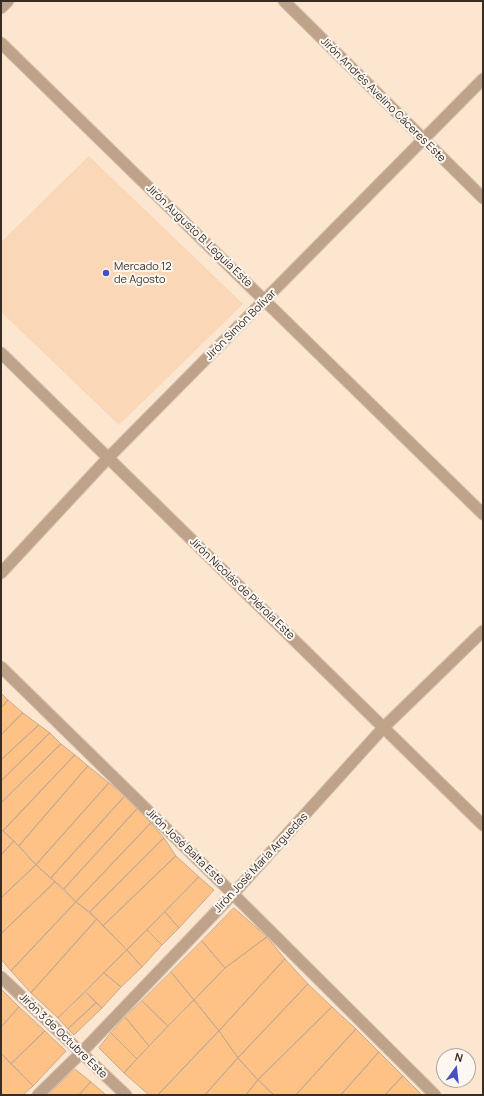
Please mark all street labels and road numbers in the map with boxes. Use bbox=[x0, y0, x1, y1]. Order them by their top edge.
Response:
street label: Jirón Andrés Avelino Cáceres Este bbox=[318, 35, 448, 165]
street label: Jirón Augusto B. Leguía Este bbox=[143, 182, 255, 290]
street label: Jirón Simón Bolívar bbox=[203, 287, 279, 363]
street label: Jirón Nicolás de Piérola Este bbox=[187, 535, 297, 643]
street label: Jirón José Balta Este bbox=[143, 806, 227, 888]
street label: Jirón José María Arguedas bbox=[211, 810, 311, 916]
street label: Jirón 3 de Octubre Este bbox=[16, 991, 110, 1081]

